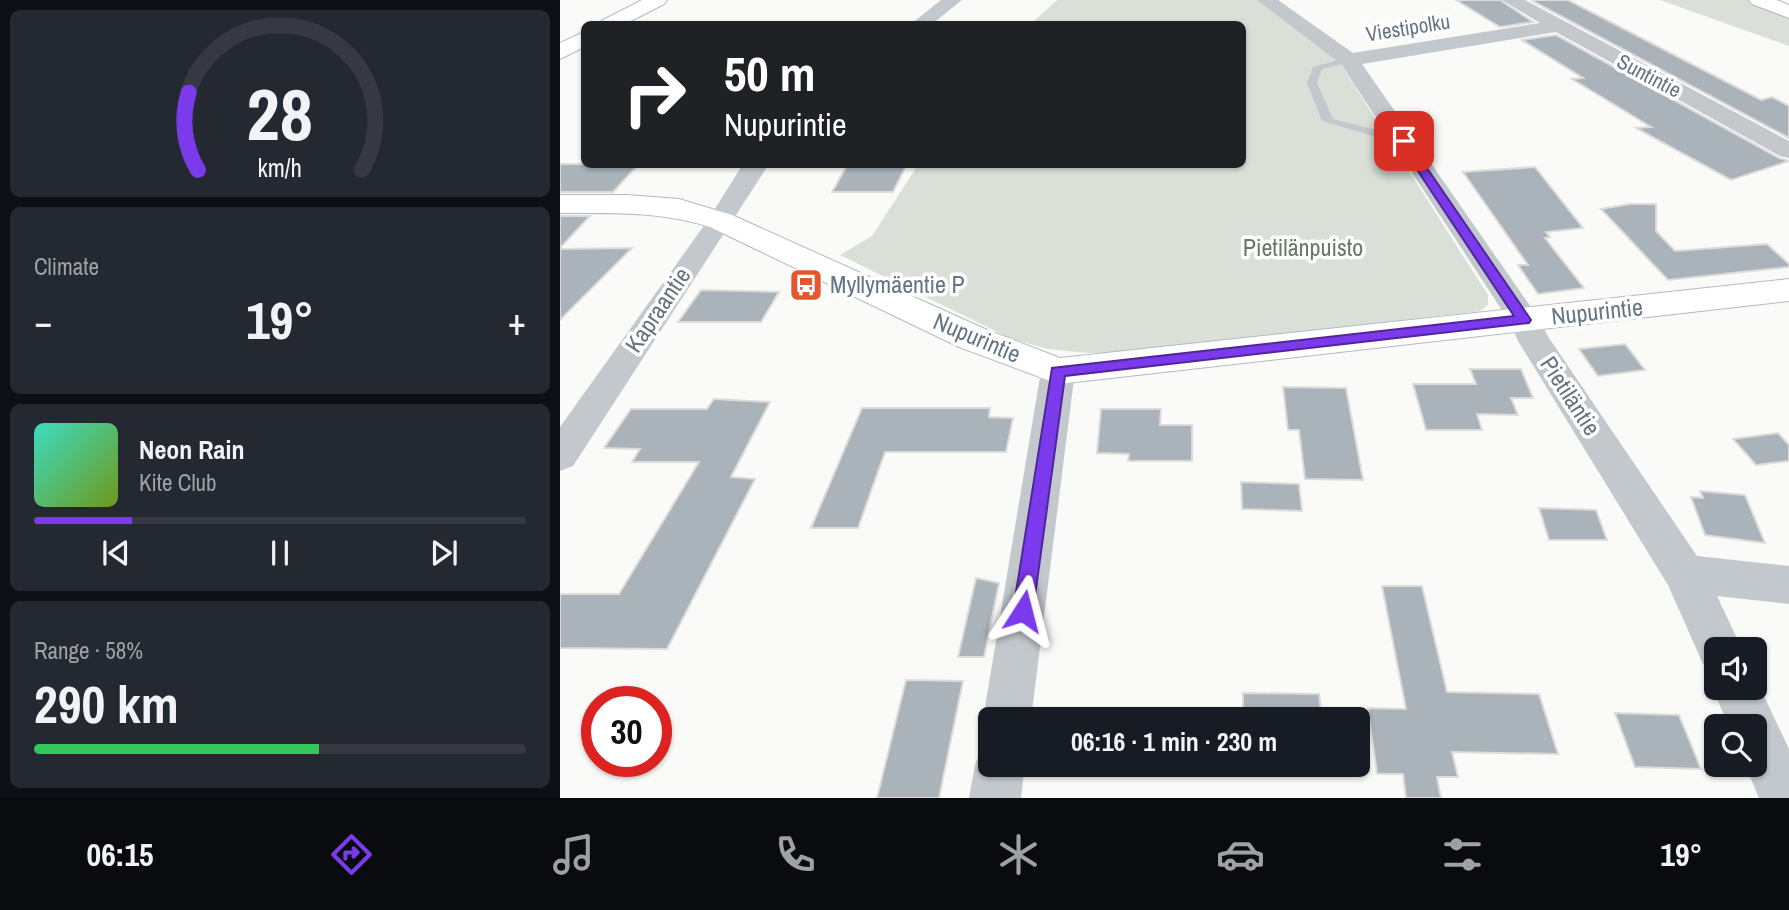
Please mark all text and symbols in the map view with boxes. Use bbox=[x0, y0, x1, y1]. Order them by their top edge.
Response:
street label: Viestipolku bbox=[1364, 7, 1452, 48]
text: 50 m bbox=[724, 40, 816, 106]
street label: Suntintie bbox=[1612, 47, 1686, 105]
icon: right bbox=[609, 49, 700, 140]
text: 28 bbox=[247, 65, 313, 163]
text: Nupurintie bbox=[724, 103, 847, 146]
pin bbox=[1374, 111, 1434, 171]
icon: arrive bbox=[1385, 122, 1423, 160]
text: km/h bbox=[258, 150, 302, 184]
park label: Pietilänpuisto bbox=[1243, 231, 1363, 263]
text: Climate bbox=[34, 251, 99, 282]
street label: Kapraantie bbox=[617, 261, 697, 358]
bus stop icon: Myllymäentie P bbox=[787, 266, 825, 304]
place label: Myllymäentie P bbox=[830, 268, 965, 300]
text: 19° bbox=[246, 285, 314, 355]
street label: Nupurintie bbox=[1550, 290, 1644, 332]
text: − bbox=[34, 296, 52, 347]
text: + bbox=[508, 296, 526, 347]
street label: Nupurintie bbox=[929, 304, 1026, 370]
street label: Pietiläntie bbox=[1533, 350, 1608, 441]
text: Neon Rain bbox=[139, 432, 244, 467]
text: Kite Club bbox=[139, 467, 217, 498]
icon: previous bbox=[97, 534, 135, 572]
icon: pause bbox=[261, 534, 299, 572]
icon: next bbox=[425, 534, 463, 572]
position arrow bbox=[986, 574, 1060, 648]
text: Range · 58% bbox=[34, 635, 143, 666]
map controls bbox=[1704, 637, 1767, 777]
button: sound bbox=[1704, 637, 1767, 700]
text: 290 km bbox=[34, 669, 179, 739]
speed limit sign: 30 bbox=[581, 686, 672, 777]
button: search bbox=[1704, 714, 1767, 777]
text: 06:16 · 1 min · 230 m bbox=[1071, 724, 1277, 759]
icon: directions bbox=[327, 830, 376, 879]
icon: music bbox=[549, 830, 598, 879]
icon: phone bbox=[771, 830, 820, 879]
icon: climate bbox=[994, 830, 1043, 879]
icon: car bbox=[1216, 830, 1265, 879]
icon: filters bbox=[1438, 830, 1487, 879]
text: 06:15 bbox=[87, 833, 154, 876]
text: 19° bbox=[1660, 833, 1702, 876]

